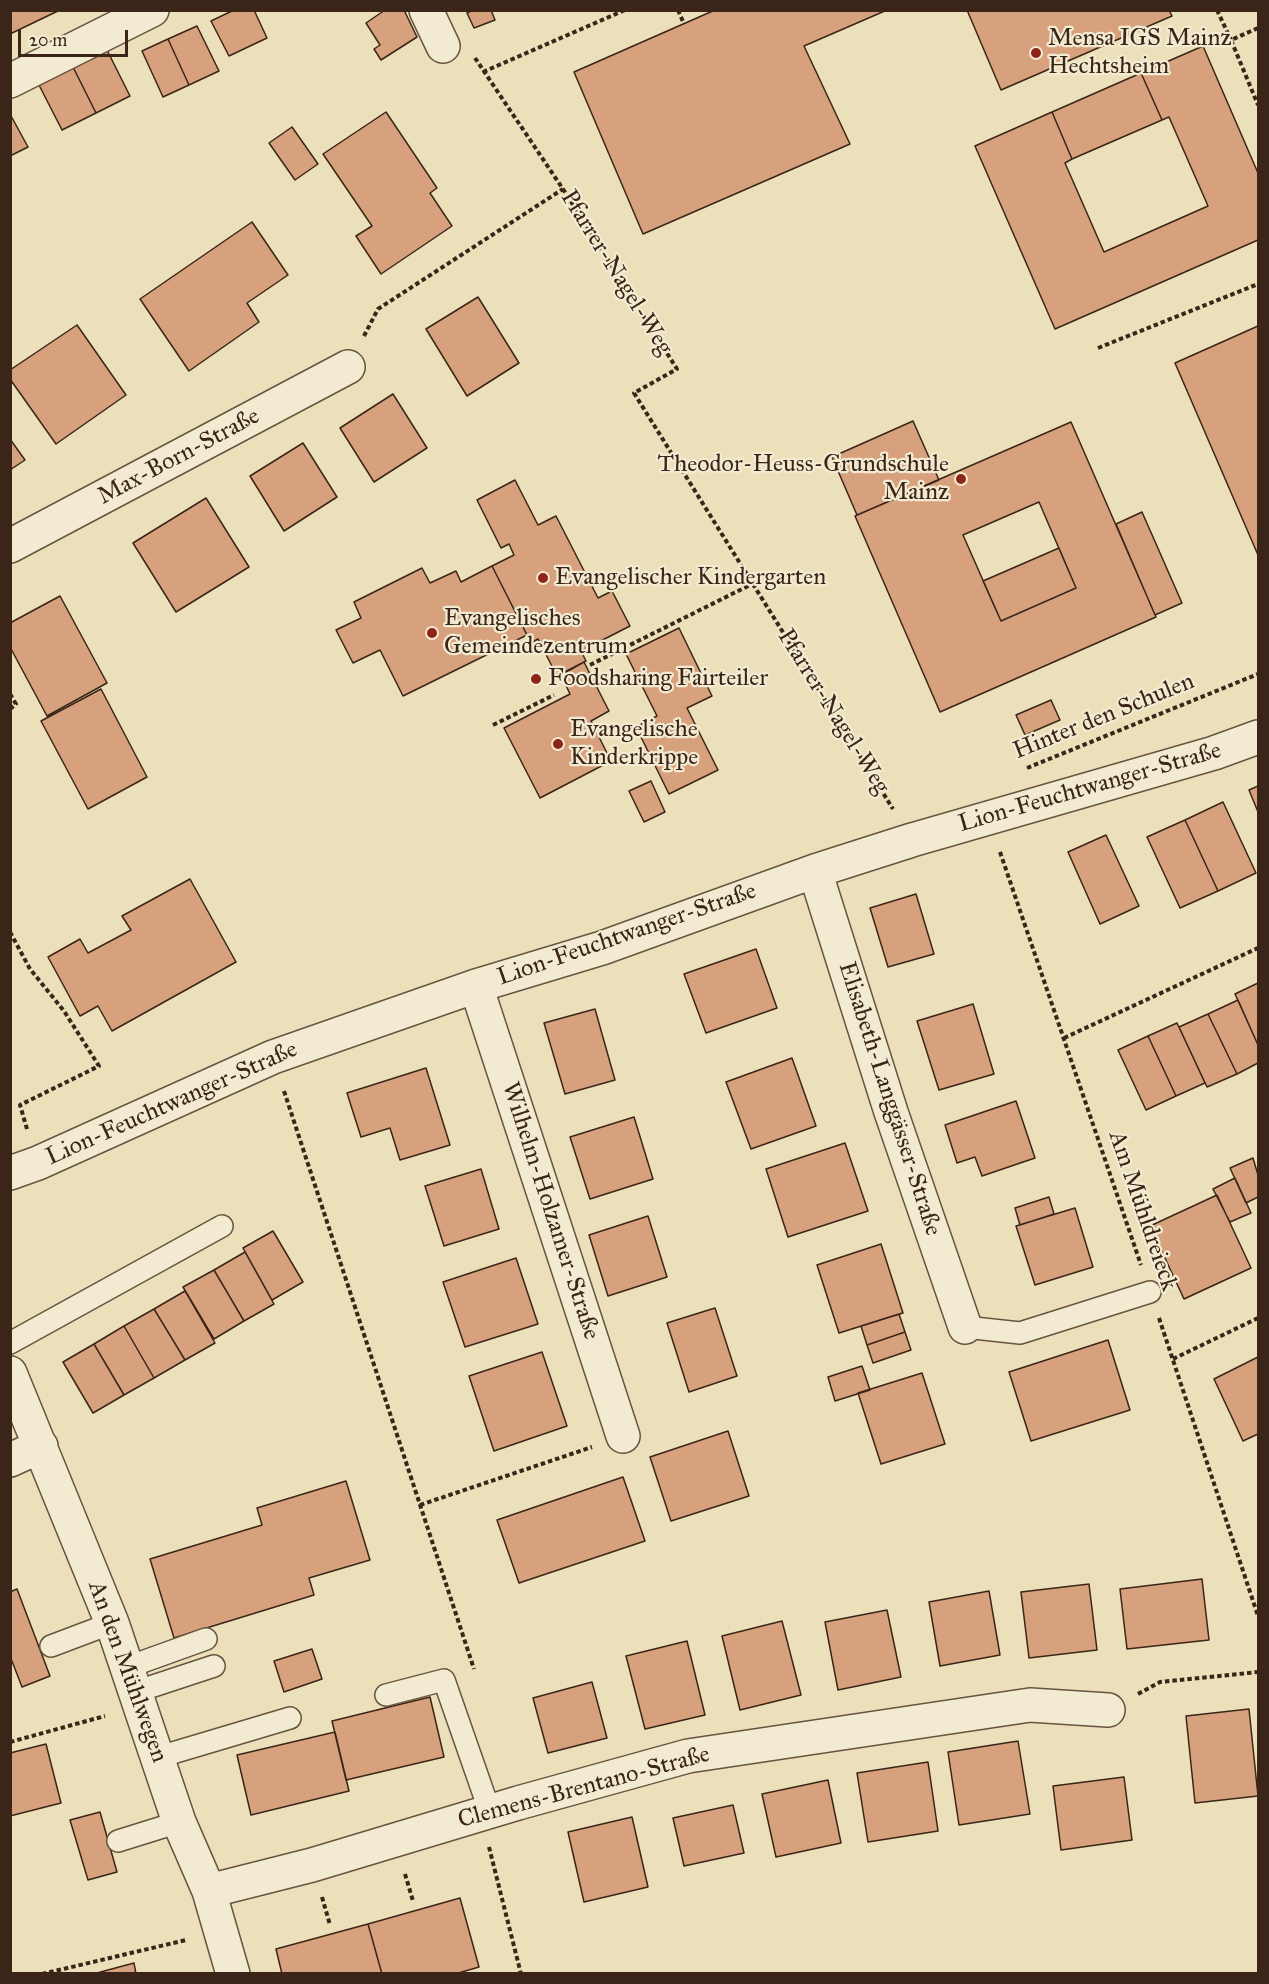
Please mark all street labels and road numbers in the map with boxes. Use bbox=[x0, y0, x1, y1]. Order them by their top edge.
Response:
street label: Pfarrer-Nagel-Weg bbox=[554, 185, 678, 361]
street label: Max-Born-Straße bbox=[93, 402, 265, 512]
street label: Pfarrer-Nagel-Weg bbox=[771, 624, 895, 800]
street label: Hinter den Schulen bbox=[1009, 668, 1199, 766]
street label: Lion-Feuchtwanger-Straße bbox=[955, 737, 1225, 839]
street label: Lion-Feuchtwanger-Straße bbox=[494, 877, 760, 993]
street label: Elisabeth-Langgässer-Straße bbox=[831, 959, 947, 1239]
street label: Lion-Feuchtwanger-Straße bbox=[42, 1036, 302, 1172]
street label: Wilhelm-Holzamer-Straße bbox=[495, 1079, 605, 1343]
street label: Am Mühldreieck bbox=[1101, 1127, 1183, 1295]
street label: An den Mühlwegen bbox=[81, 1577, 173, 1767]
street label: Clemens-Brentano-Straße bbox=[455, 1741, 713, 1835]

